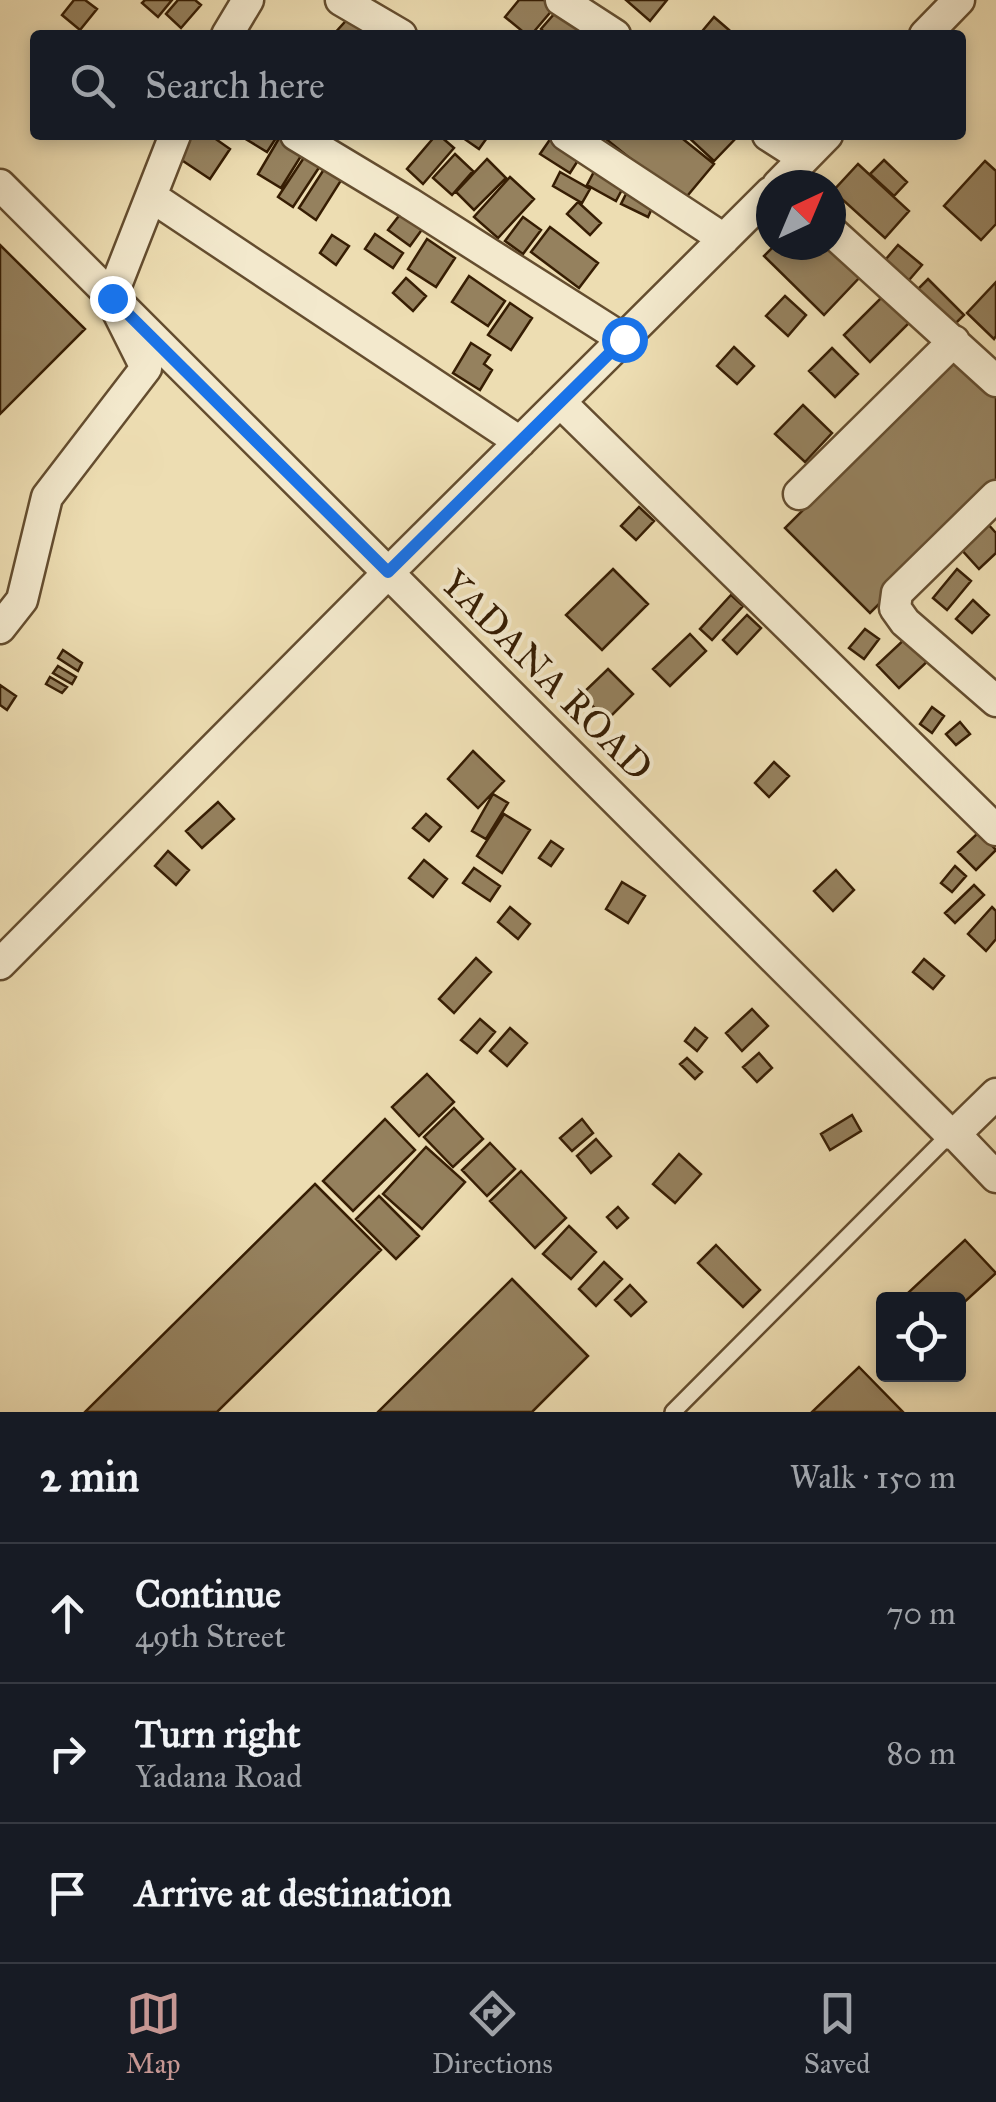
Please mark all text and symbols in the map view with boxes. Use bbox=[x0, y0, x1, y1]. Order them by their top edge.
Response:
search box bbox=[30, 30, 966, 140]
icon: search bbox=[65, 58, 120, 113]
text: Search here bbox=[145, 62, 325, 108]
north arrow bbox=[756, 170, 846, 260]
route end bbox=[90, 276, 136, 322]
route start bbox=[602, 317, 648, 363]
street label: YADANA ROAD bbox=[432, 560, 662, 790]
map controls bbox=[876, 1292, 966, 1382]
button: locate bbox=[876, 1292, 966, 1382]
text: 2 min bbox=[40, 1451, 139, 1503]
text: Walk · 150 m bbox=[790, 1458, 956, 1497]
text: Continue bbox=[135, 1571, 281, 1617]
icon: ahead bbox=[40, 1586, 95, 1641]
text: 70 m bbox=[887, 1594, 956, 1633]
text: 49th Street bbox=[135, 1617, 286, 1656]
text: Turn right bbox=[135, 1711, 301, 1757]
icon: right bbox=[40, 1726, 95, 1781]
text: 80 m bbox=[887, 1734, 956, 1773]
text: Yadana Road bbox=[135, 1757, 302, 1796]
icon: arrive bbox=[40, 1866, 95, 1921]
text: Arrive at destination bbox=[135, 1870, 452, 1916]
tab: Map bbox=[126, 1986, 181, 2081]
tab: Directions bbox=[432, 1986, 553, 2081]
tab: Saved bbox=[804, 1986, 870, 2081]

